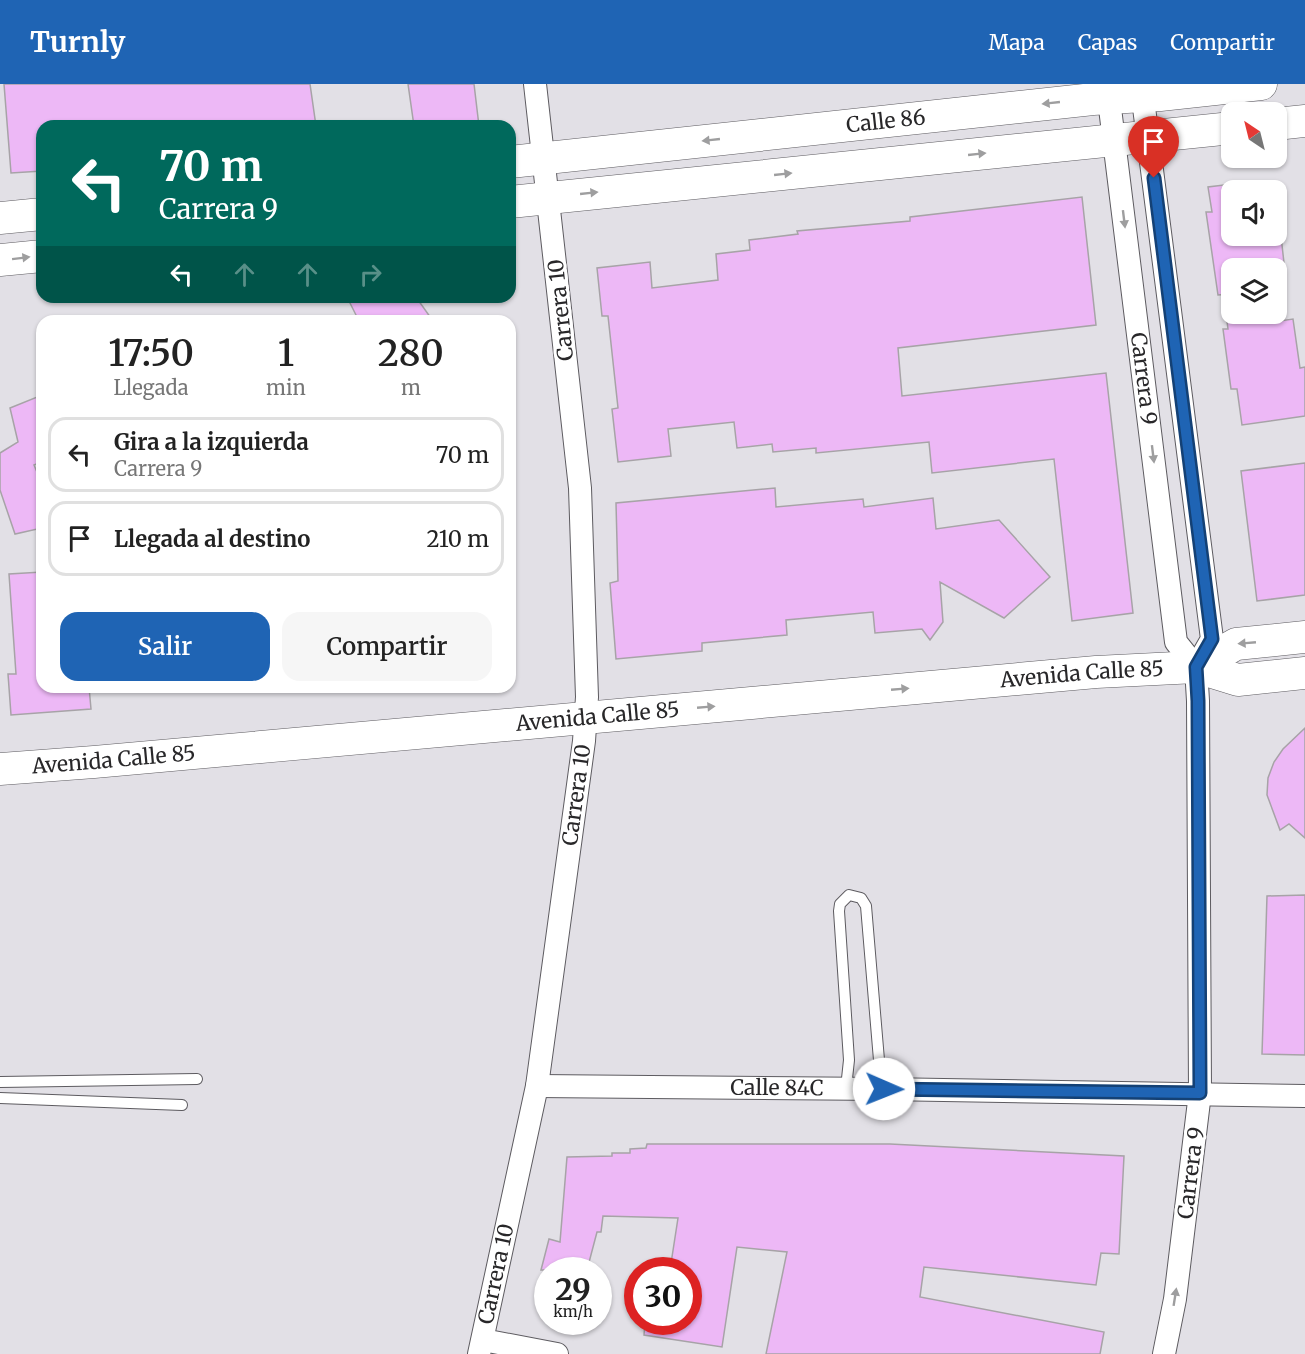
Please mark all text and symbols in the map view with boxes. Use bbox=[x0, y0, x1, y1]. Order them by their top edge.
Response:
text: Turnly bbox=[30, 24, 125, 60]
text: Mapa bbox=[988, 29, 1045, 56]
text: Capas bbox=[1078, 29, 1137, 56]
text: Compartir bbox=[1170, 29, 1275, 56]
one-way arrow bbox=[1041, 98, 1060, 108]
north arrow bbox=[1221, 102, 1287, 168]
map controls bbox=[1221, 102, 1287, 324]
street label: Calle 86 bbox=[845, 103, 927, 139]
pin bbox=[1128, 116, 1179, 178]
icon: arrive bbox=[1137, 125, 1170, 158]
one-way arrow bbox=[701, 135, 720, 145]
text: 70 m bbox=[159, 140, 263, 192]
icon: left bbox=[60, 144, 138, 222]
one-way arrow bbox=[968, 149, 987, 159]
one-way arrow bbox=[774, 169, 793, 179]
button: sound bbox=[1221, 180, 1287, 246]
one-way arrow bbox=[580, 189, 599, 198]
text: Carrera 9 bbox=[159, 192, 278, 226]
one-way arrow bbox=[1119, 210, 1128, 229]
one-way arrow bbox=[12, 253, 31, 263]
icon: left bbox=[165, 258, 198, 291]
icon: ahead bbox=[228, 258, 261, 291]
icon: ahead bbox=[291, 258, 324, 291]
icon: right bbox=[354, 258, 387, 291]
street label: Carrera 10 bbox=[542, 258, 579, 362]
button: layers bbox=[1221, 258, 1287, 324]
text: 17:50 bbox=[108, 331, 194, 376]
text: 1 bbox=[278, 331, 294, 376]
text: 280 bbox=[378, 331, 444, 376]
street label: Carrera 9 bbox=[1125, 331, 1163, 426]
text: Llegada bbox=[114, 375, 189, 400]
text: min bbox=[266, 375, 306, 400]
text: m bbox=[401, 375, 421, 400]
text: Gira a la izquierda bbox=[114, 428, 309, 456]
icon: left bbox=[63, 438, 96, 471]
text: 70 m bbox=[436, 441, 489, 469]
one-way arrow bbox=[1148, 445, 1157, 464]
text: Carrera 9 bbox=[114, 456, 202, 481]
icon: arrive bbox=[63, 522, 96, 555]
text: Llegada al destino bbox=[114, 525, 310, 553]
text: 210 m bbox=[426, 525, 489, 553]
button: Salir bbox=[60, 612, 270, 681]
button: Compartir bbox=[282, 612, 492, 681]
one-way arrow bbox=[1238, 638, 1257, 648]
street label: Avenida Calle 85 bbox=[998, 655, 1164, 694]
one-way arrow bbox=[891, 685, 910, 694]
street label: Avenida Calle 85 bbox=[514, 695, 681, 737]
one-way arrow bbox=[697, 702, 716, 712]
street label: Avenida Calle 85 bbox=[30, 739, 197, 780]
street label: Carrera 10 bbox=[556, 742, 596, 847]
position arrow bbox=[852, 1057, 916, 1121]
street label: Calle 84C bbox=[730, 1074, 824, 1101]
street label: Carrera 9 bbox=[1171, 1125, 1210, 1221]
street label: Carrera 10 bbox=[472, 1221, 520, 1327]
speed limit sign: 30 bbox=[624, 1257, 702, 1335]
text: 29 bbox=[555, 1270, 591, 1308]
one-way arrow bbox=[1171, 1287, 1180, 1306]
text: km/h bbox=[553, 1302, 593, 1321]

